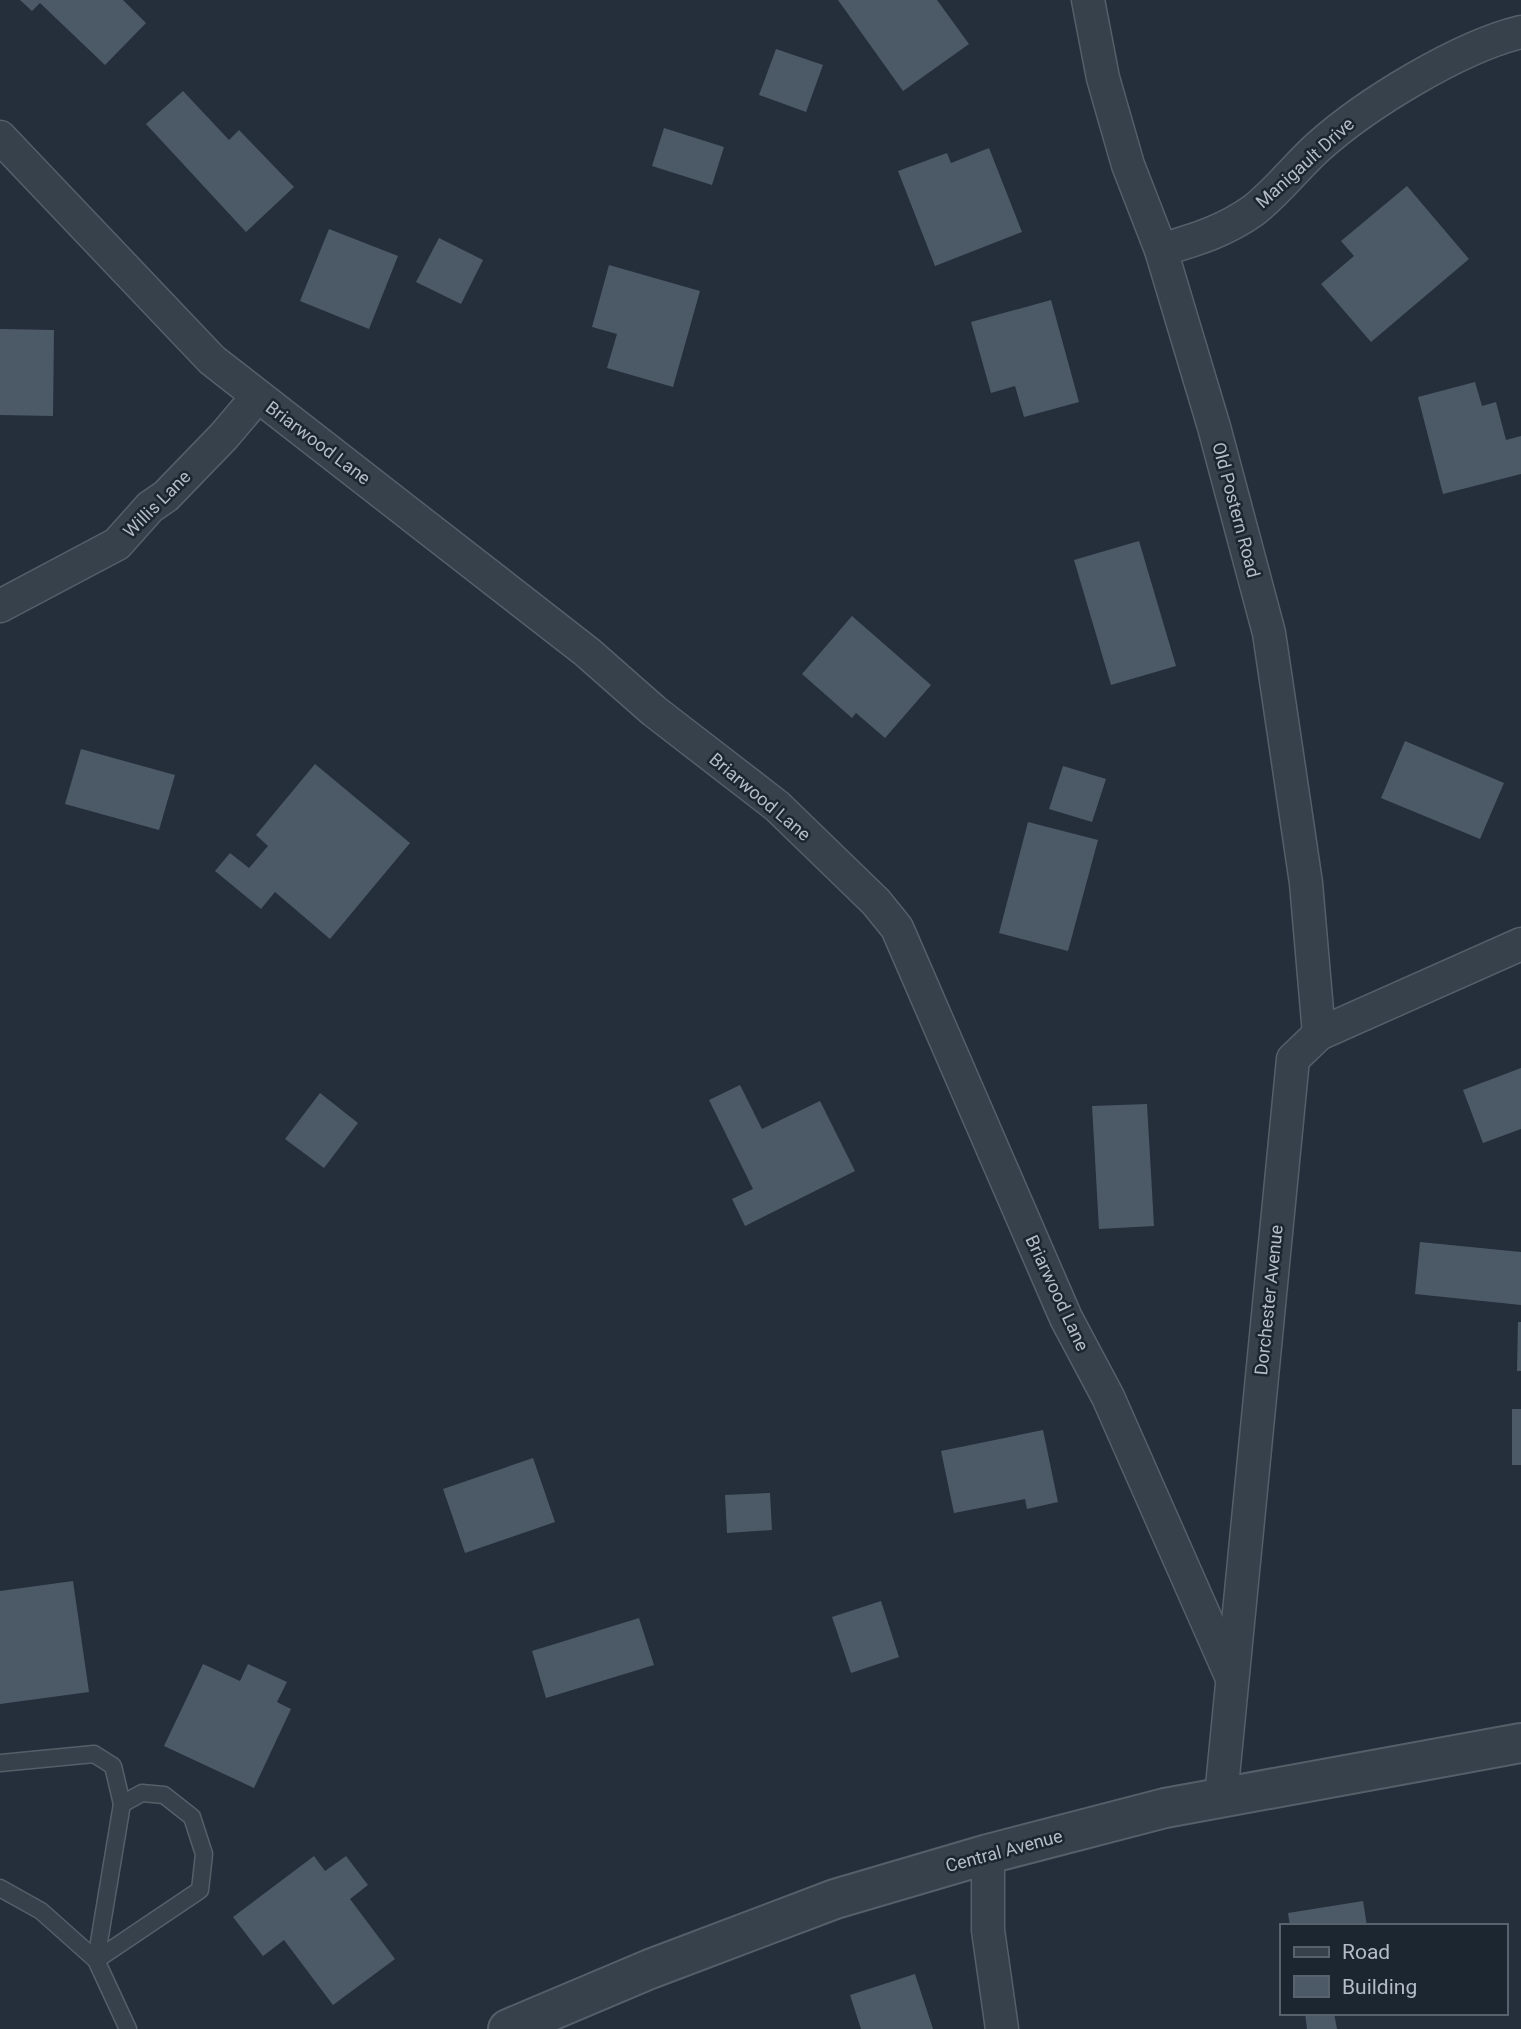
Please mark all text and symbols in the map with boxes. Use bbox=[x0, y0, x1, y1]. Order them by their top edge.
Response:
street label: Manigault Drive bbox=[1251, 113, 1358, 212]
street label: Briarwood Lane bbox=[262, 396, 375, 489]
street label: Old Postern Road bbox=[1208, 440, 1265, 580]
street label: Willis Lane bbox=[119, 466, 195, 542]
street label: Briarwood Lane bbox=[706, 748, 815, 845]
street label: Dorchester Avenue bbox=[1250, 1224, 1287, 1376]
street label: Briarwood Lane bbox=[1021, 1232, 1093, 1354]
street label: Central Avenue bbox=[943, 1825, 1065, 1876]
legend bbox=[1280, 1924, 1507, 2015]
text: Road bbox=[1342, 1940, 1390, 1964]
text: Building bbox=[1342, 1975, 1417, 1999]

